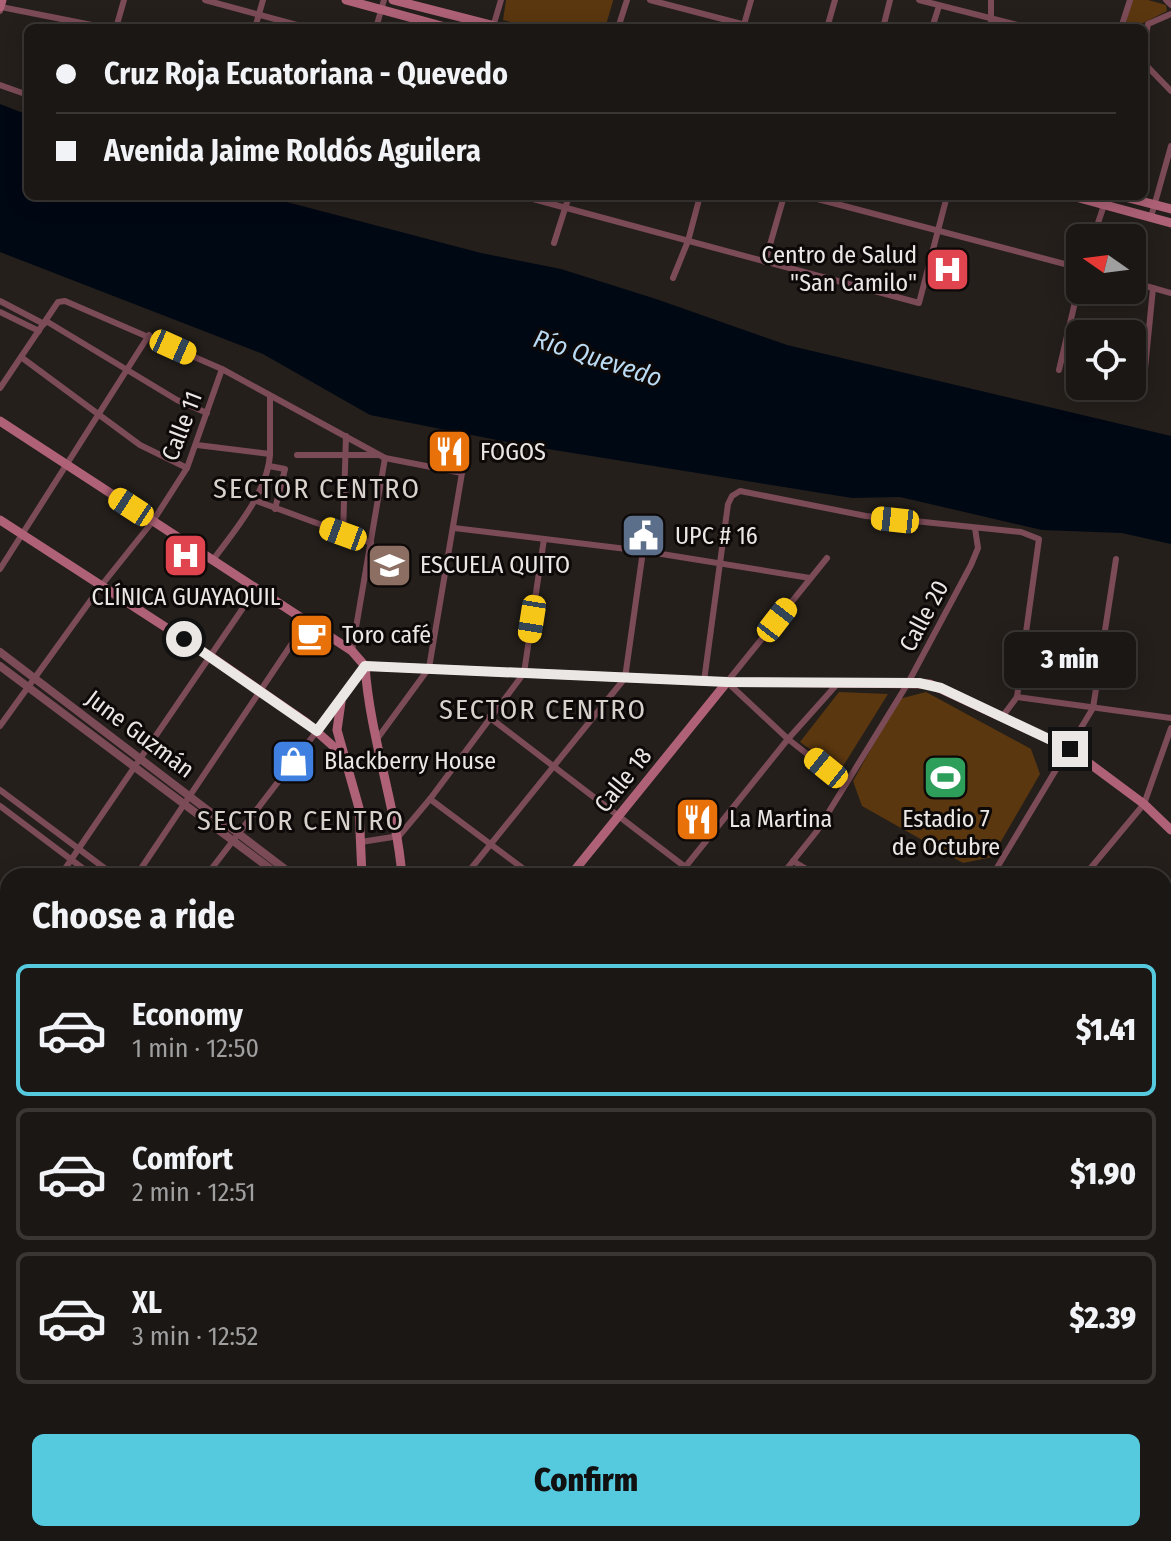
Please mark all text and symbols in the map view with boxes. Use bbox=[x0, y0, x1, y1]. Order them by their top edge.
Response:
text: Cruz Roja Ecuatoriana - Quevedo bbox=[104, 56, 508, 92]
text: Avenida Jaime Roldós Aguilera bbox=[104, 133, 481, 169]
north arrow bbox=[1066, 224, 1146, 304]
map controls bbox=[1066, 224, 1146, 400]
place label: Centro de Salud "San Camilo" bbox=[761, 241, 917, 297]
hospital icon: Centro de Salud "San Camilo" bbox=[924, 245, 972, 293]
button: locate bbox=[1066, 320, 1146, 400]
water label: Río Quevedo bbox=[530, 323, 666, 394]
car bbox=[146, 326, 200, 368]
street label: Calle 11 bbox=[156, 387, 208, 465]
restaurant icon: FOGOS bbox=[425, 428, 473, 476]
place label: FOGOS bbox=[480, 438, 546, 466]
district label: SECTOR CENTRO bbox=[213, 472, 421, 505]
car bbox=[104, 484, 158, 530]
car bbox=[870, 506, 920, 534]
public building icon: UPC # 16 bbox=[620, 512, 668, 560]
car bbox=[316, 515, 370, 553]
place label: UPC # 16 bbox=[675, 522, 758, 550]
hospital icon: CLÍNICA GUAYAQUIL bbox=[162, 531, 210, 579]
school or university icon: ESCUELA QUITO bbox=[365, 541, 413, 589]
place label: ESCUELA QUITO bbox=[420, 551, 570, 579]
street label: Calle 20 bbox=[894, 576, 954, 656]
place label: CLÍNICA GUAYAQUIL bbox=[92, 582, 281, 611]
car bbox=[516, 593, 548, 645]
car bbox=[753, 594, 801, 646]
cafe icon: Toro café bbox=[287, 611, 335, 659]
route start bbox=[166, 621, 202, 657]
place label: Toro café bbox=[342, 621, 431, 649]
callout: 3 min bbox=[1004, 633, 1136, 689]
text: 3 min bbox=[1041, 644, 1099, 675]
street label: June Guzmán bbox=[80, 684, 200, 784]
district label: SECTOR CENTRO bbox=[439, 693, 647, 726]
route end bbox=[1052, 731, 1088, 767]
shop icon: Blackberry House bbox=[269, 737, 317, 785]
street label: Calle 18 bbox=[589, 742, 657, 818]
car bbox=[800, 744, 852, 792]
place label: Blackberry House bbox=[324, 747, 496, 775]
sports icon: Estadio 7 de Octubre bbox=[922, 753, 970, 801]
restaurant icon: La Martina bbox=[674, 795, 722, 843]
district label: SECTOR CENTRO bbox=[197, 804, 405, 837]
place label: La Martina bbox=[729, 805, 832, 833]
place label: Estadio 7 de Octubre bbox=[892, 805, 1000, 861]
text: Choose a ride bbox=[32, 894, 235, 938]
icon: car bbox=[36, 994, 108, 1066]
text: Economy bbox=[132, 997, 243, 1033]
text: $1.41 bbox=[1076, 1012, 1136, 1048]
text: 1 min · 12:50 bbox=[132, 1033, 259, 1064]
icon: car bbox=[36, 1138, 108, 1210]
text: Comfort bbox=[132, 1141, 233, 1177]
text: $1.90 bbox=[1070, 1156, 1136, 1192]
text: 2 min · 12:51 bbox=[132, 1177, 256, 1208]
icon: car bbox=[36, 1282, 108, 1354]
text: XL bbox=[132, 1285, 162, 1321]
text: $2.39 bbox=[1070, 1300, 1136, 1336]
text: 3 min · 12:52 bbox=[132, 1321, 258, 1352]
button: Confirm bbox=[32, 1434, 1140, 1526]

